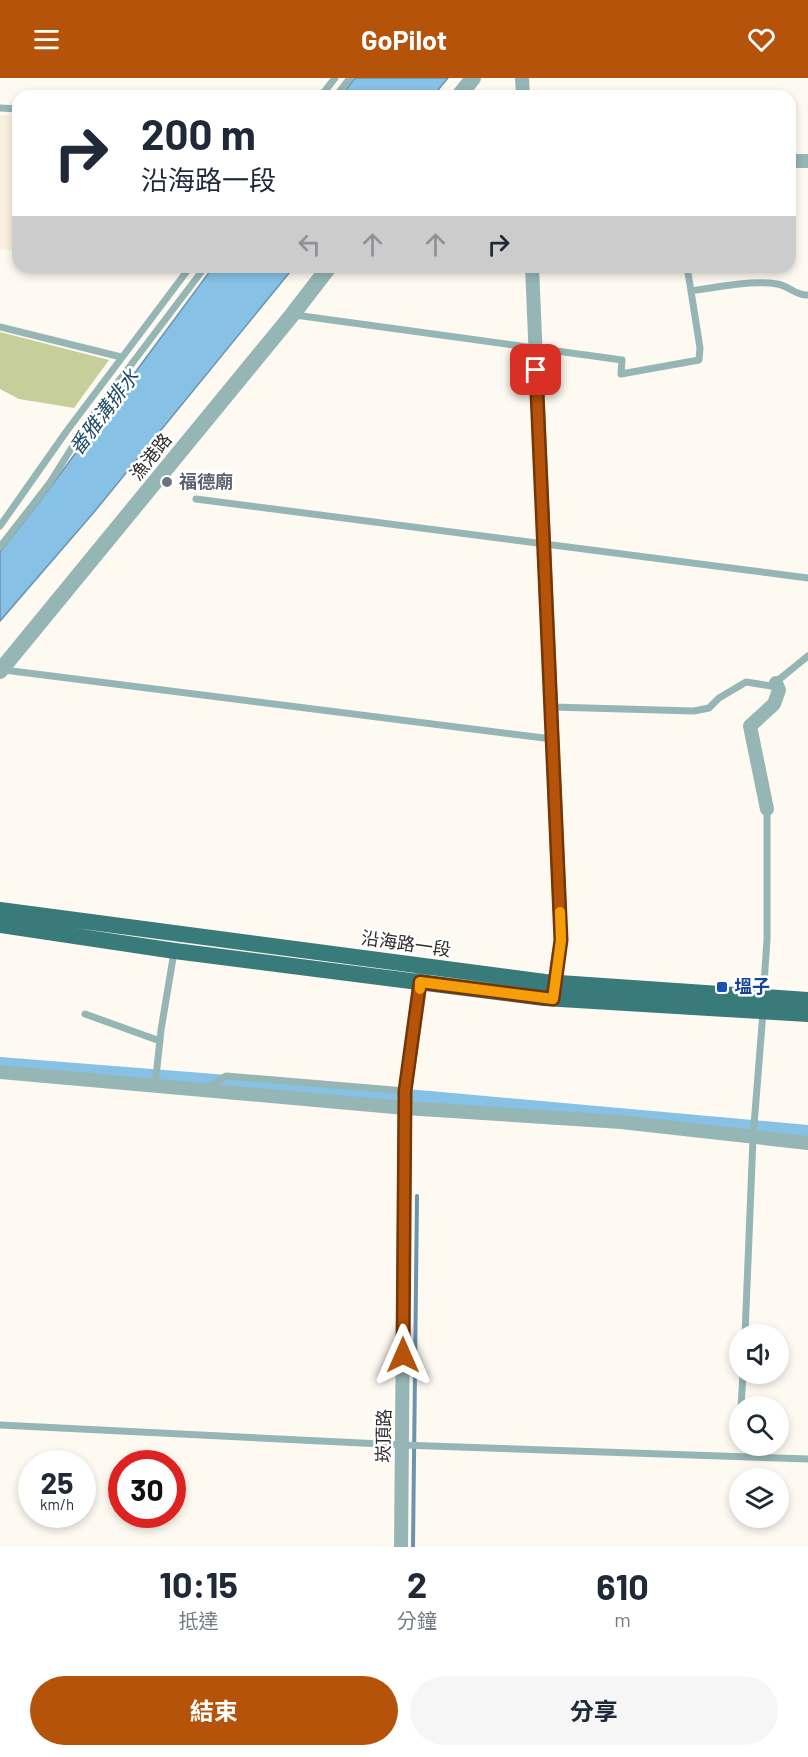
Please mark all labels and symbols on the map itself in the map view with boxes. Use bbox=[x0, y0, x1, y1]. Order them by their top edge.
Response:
pin bbox=[510, 344, 561, 395]
water label: 番雅溝排水 bbox=[64, 363, 143, 459]
street label: 漁港路 bbox=[125, 428, 176, 484]
place label: 福德廟 bbox=[179, 470, 233, 492]
marker: 福德廟 bbox=[160, 475, 174, 489]
street label: 沿海路一段 bbox=[360, 926, 452, 960]
place label: 塭子 bbox=[734, 975, 770, 997]
marker: 塭子 bbox=[715, 980, 729, 994]
position arrow bbox=[371, 1323, 435, 1387]
street label: 崁頂路 bbox=[372, 1409, 394, 1463]
speed limit sign: 30 bbox=[108, 1450, 186, 1528]

